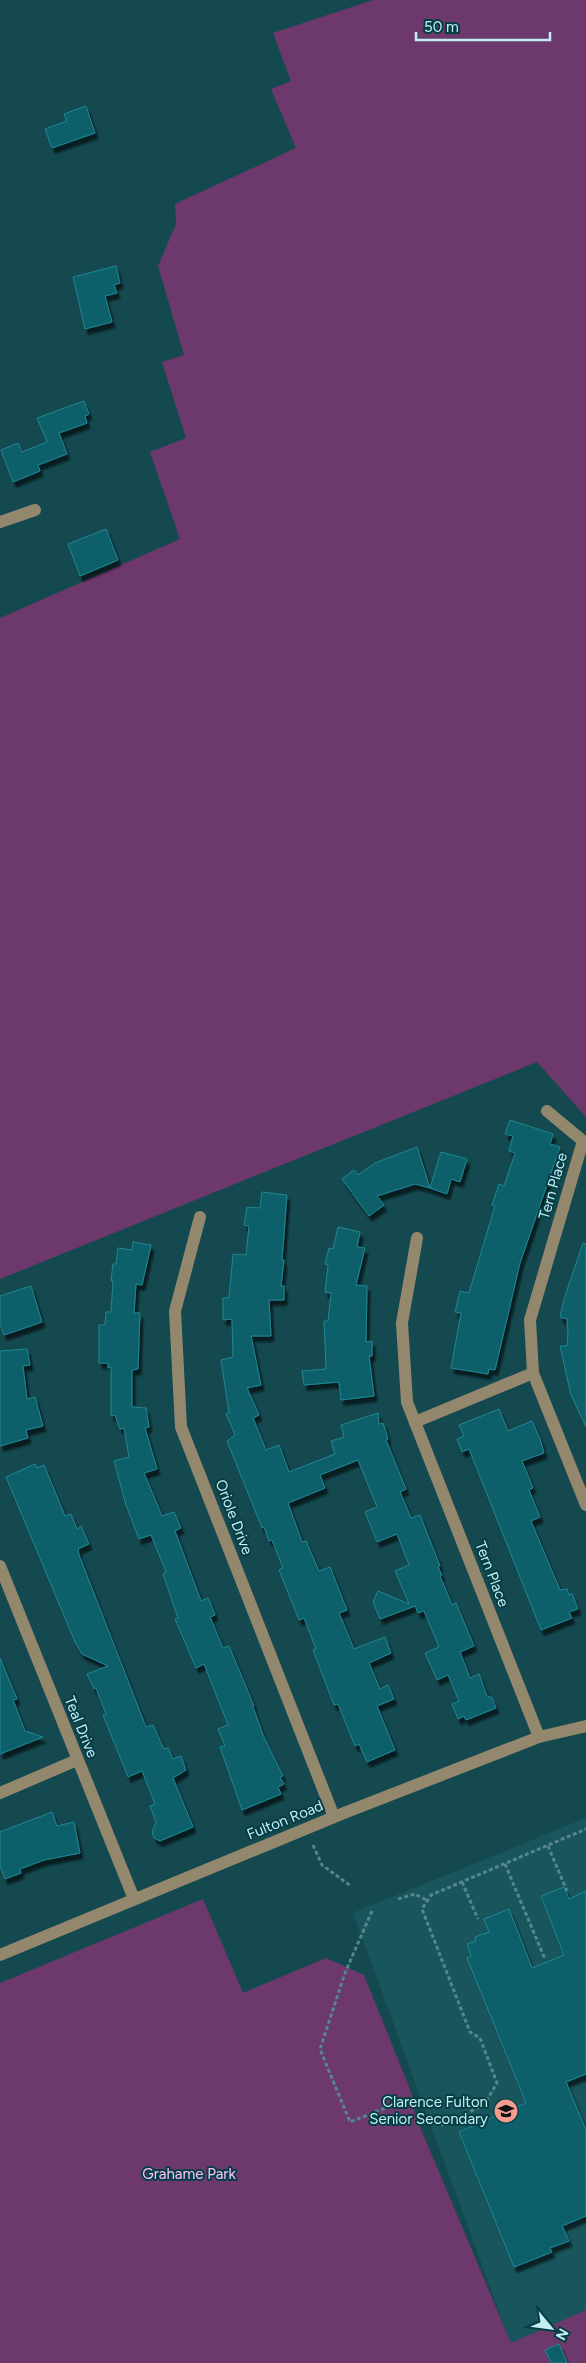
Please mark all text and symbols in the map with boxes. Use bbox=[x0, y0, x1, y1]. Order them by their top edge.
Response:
scale bar bbox=[416, 10, 550, 42]
text: 50 m bbox=[424, 18, 459, 36]
street label: Tern Place bbox=[535, 1151, 571, 1221]
street label: Oriole Drive bbox=[211, 1477, 257, 1557]
street label: Tern Place bbox=[471, 1539, 513, 1609]
street label: Teal Drive bbox=[61, 1694, 101, 1760]
street label: Fulton Road bbox=[244, 1797, 326, 1843]
place label: Clarence Fulton Senior Secondary bbox=[369, 2093, 488, 2128]
school or university icon: Clarence Fulton Senior Secondary bbox=[493, 2098, 519, 2124]
park label: Grahame Park bbox=[142, 2165, 236, 2183]
north arrow bbox=[526, 2303, 576, 2353]
text: N bbox=[552, 2325, 572, 2343]

